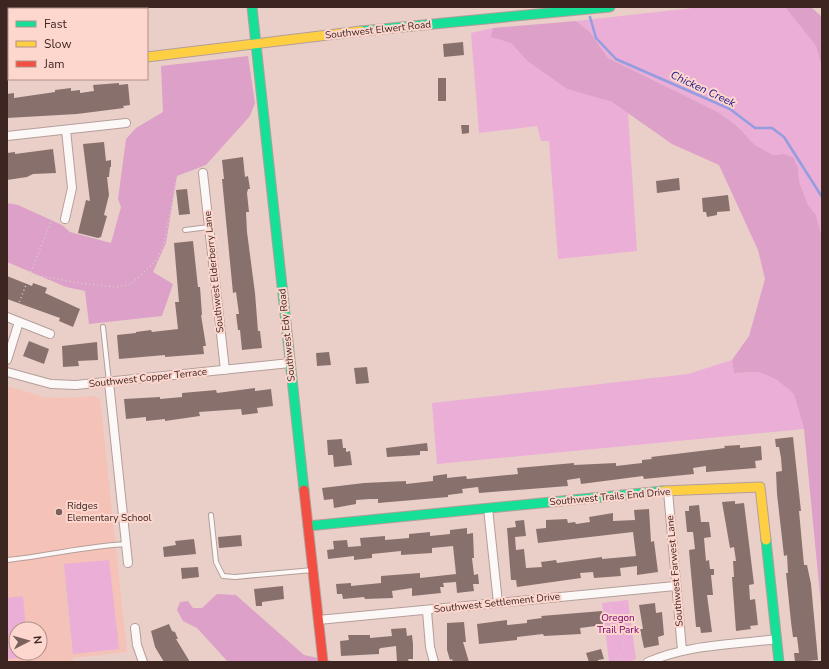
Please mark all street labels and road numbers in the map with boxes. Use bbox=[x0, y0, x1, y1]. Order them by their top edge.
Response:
street label: Southwest Elwert Road bbox=[324, 17, 432, 43]
street label: Southwest Elderberry Lane bbox=[201, 210, 227, 334]
street label: Southwest Edy Road bbox=[275, 288, 299, 382]
street label: Southwest Copper Terrace bbox=[88, 365, 208, 391]
street label: Southwest Trails End Drive bbox=[549, 485, 671, 509]
street label: Southwest Farwest Lane bbox=[663, 515, 687, 627]
street label: Southwest Settlement Drive bbox=[433, 589, 561, 617]

